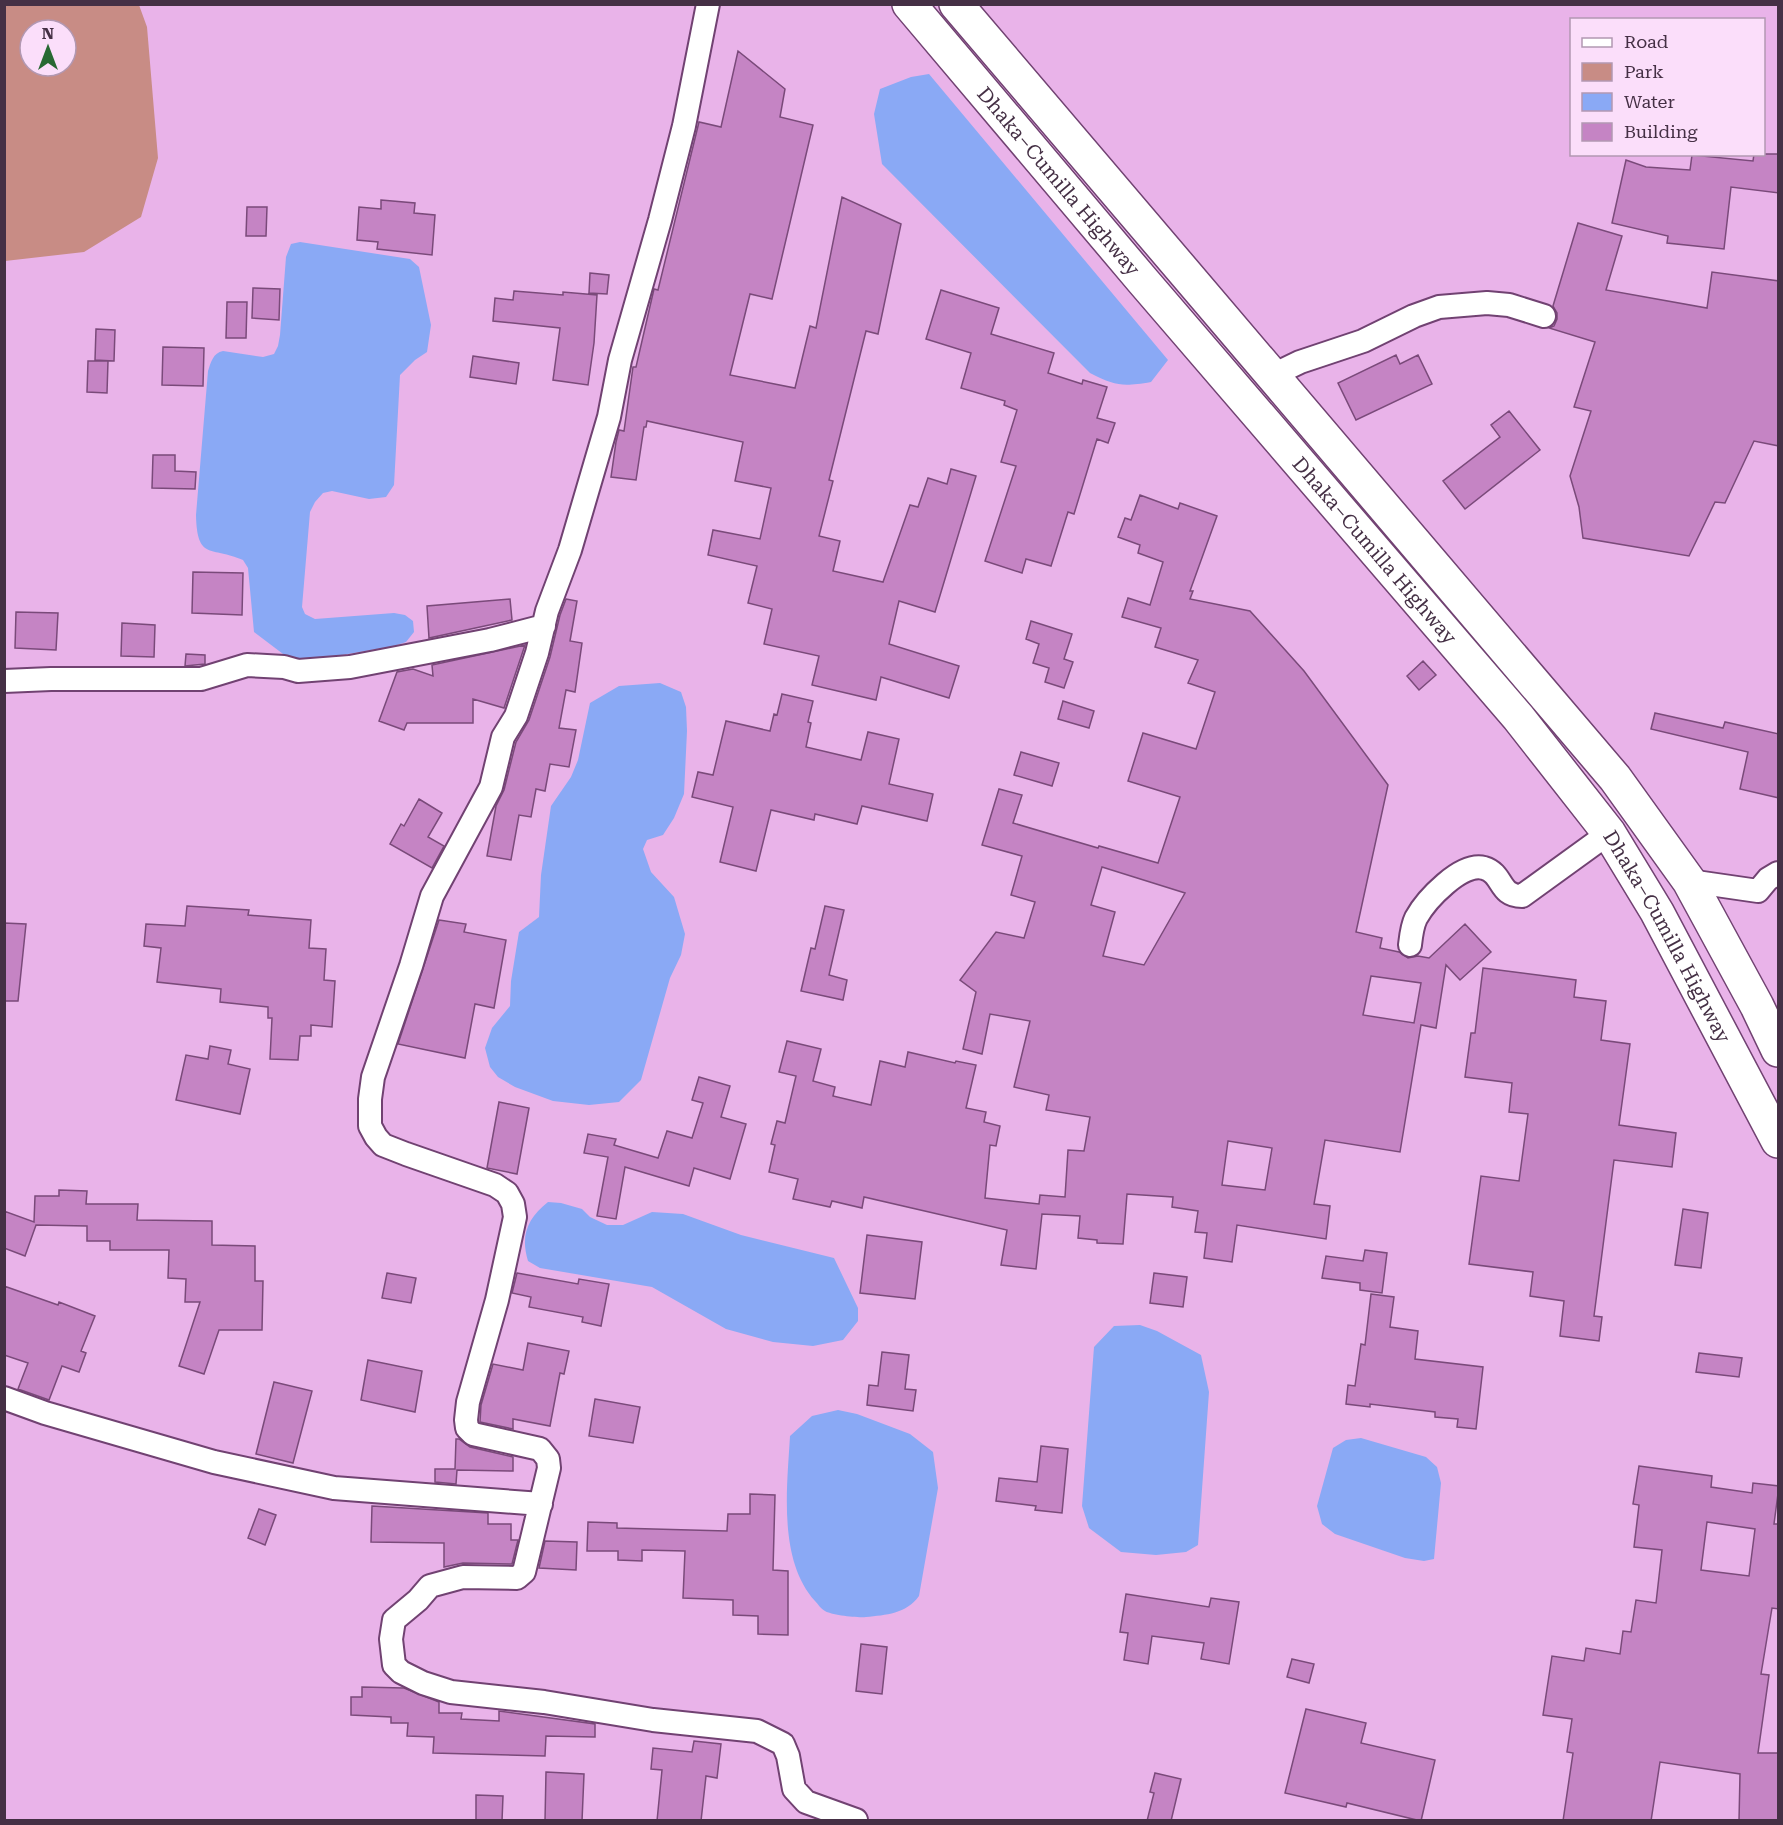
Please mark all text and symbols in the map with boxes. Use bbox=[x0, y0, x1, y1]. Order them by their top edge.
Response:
north arrow bbox=[18, 18, 78, 78]
legend bbox=[1570, 18, 1765, 156]
text: N bbox=[42, 24, 54, 43]
text: Road bbox=[1624, 31, 1669, 52]
text: Park bbox=[1624, 61, 1664, 82]
street label: Dhaka–Cumilla Highway bbox=[972, 82, 1145, 281]
text: Water bbox=[1624, 91, 1675, 112]
text: Building bbox=[1624, 121, 1698, 142]
street label: Dhaka–Cumilla Highway bbox=[1288, 452, 1462, 649]
street label: Dhaka–Cumilla Highway bbox=[1598, 826, 1736, 1047]

